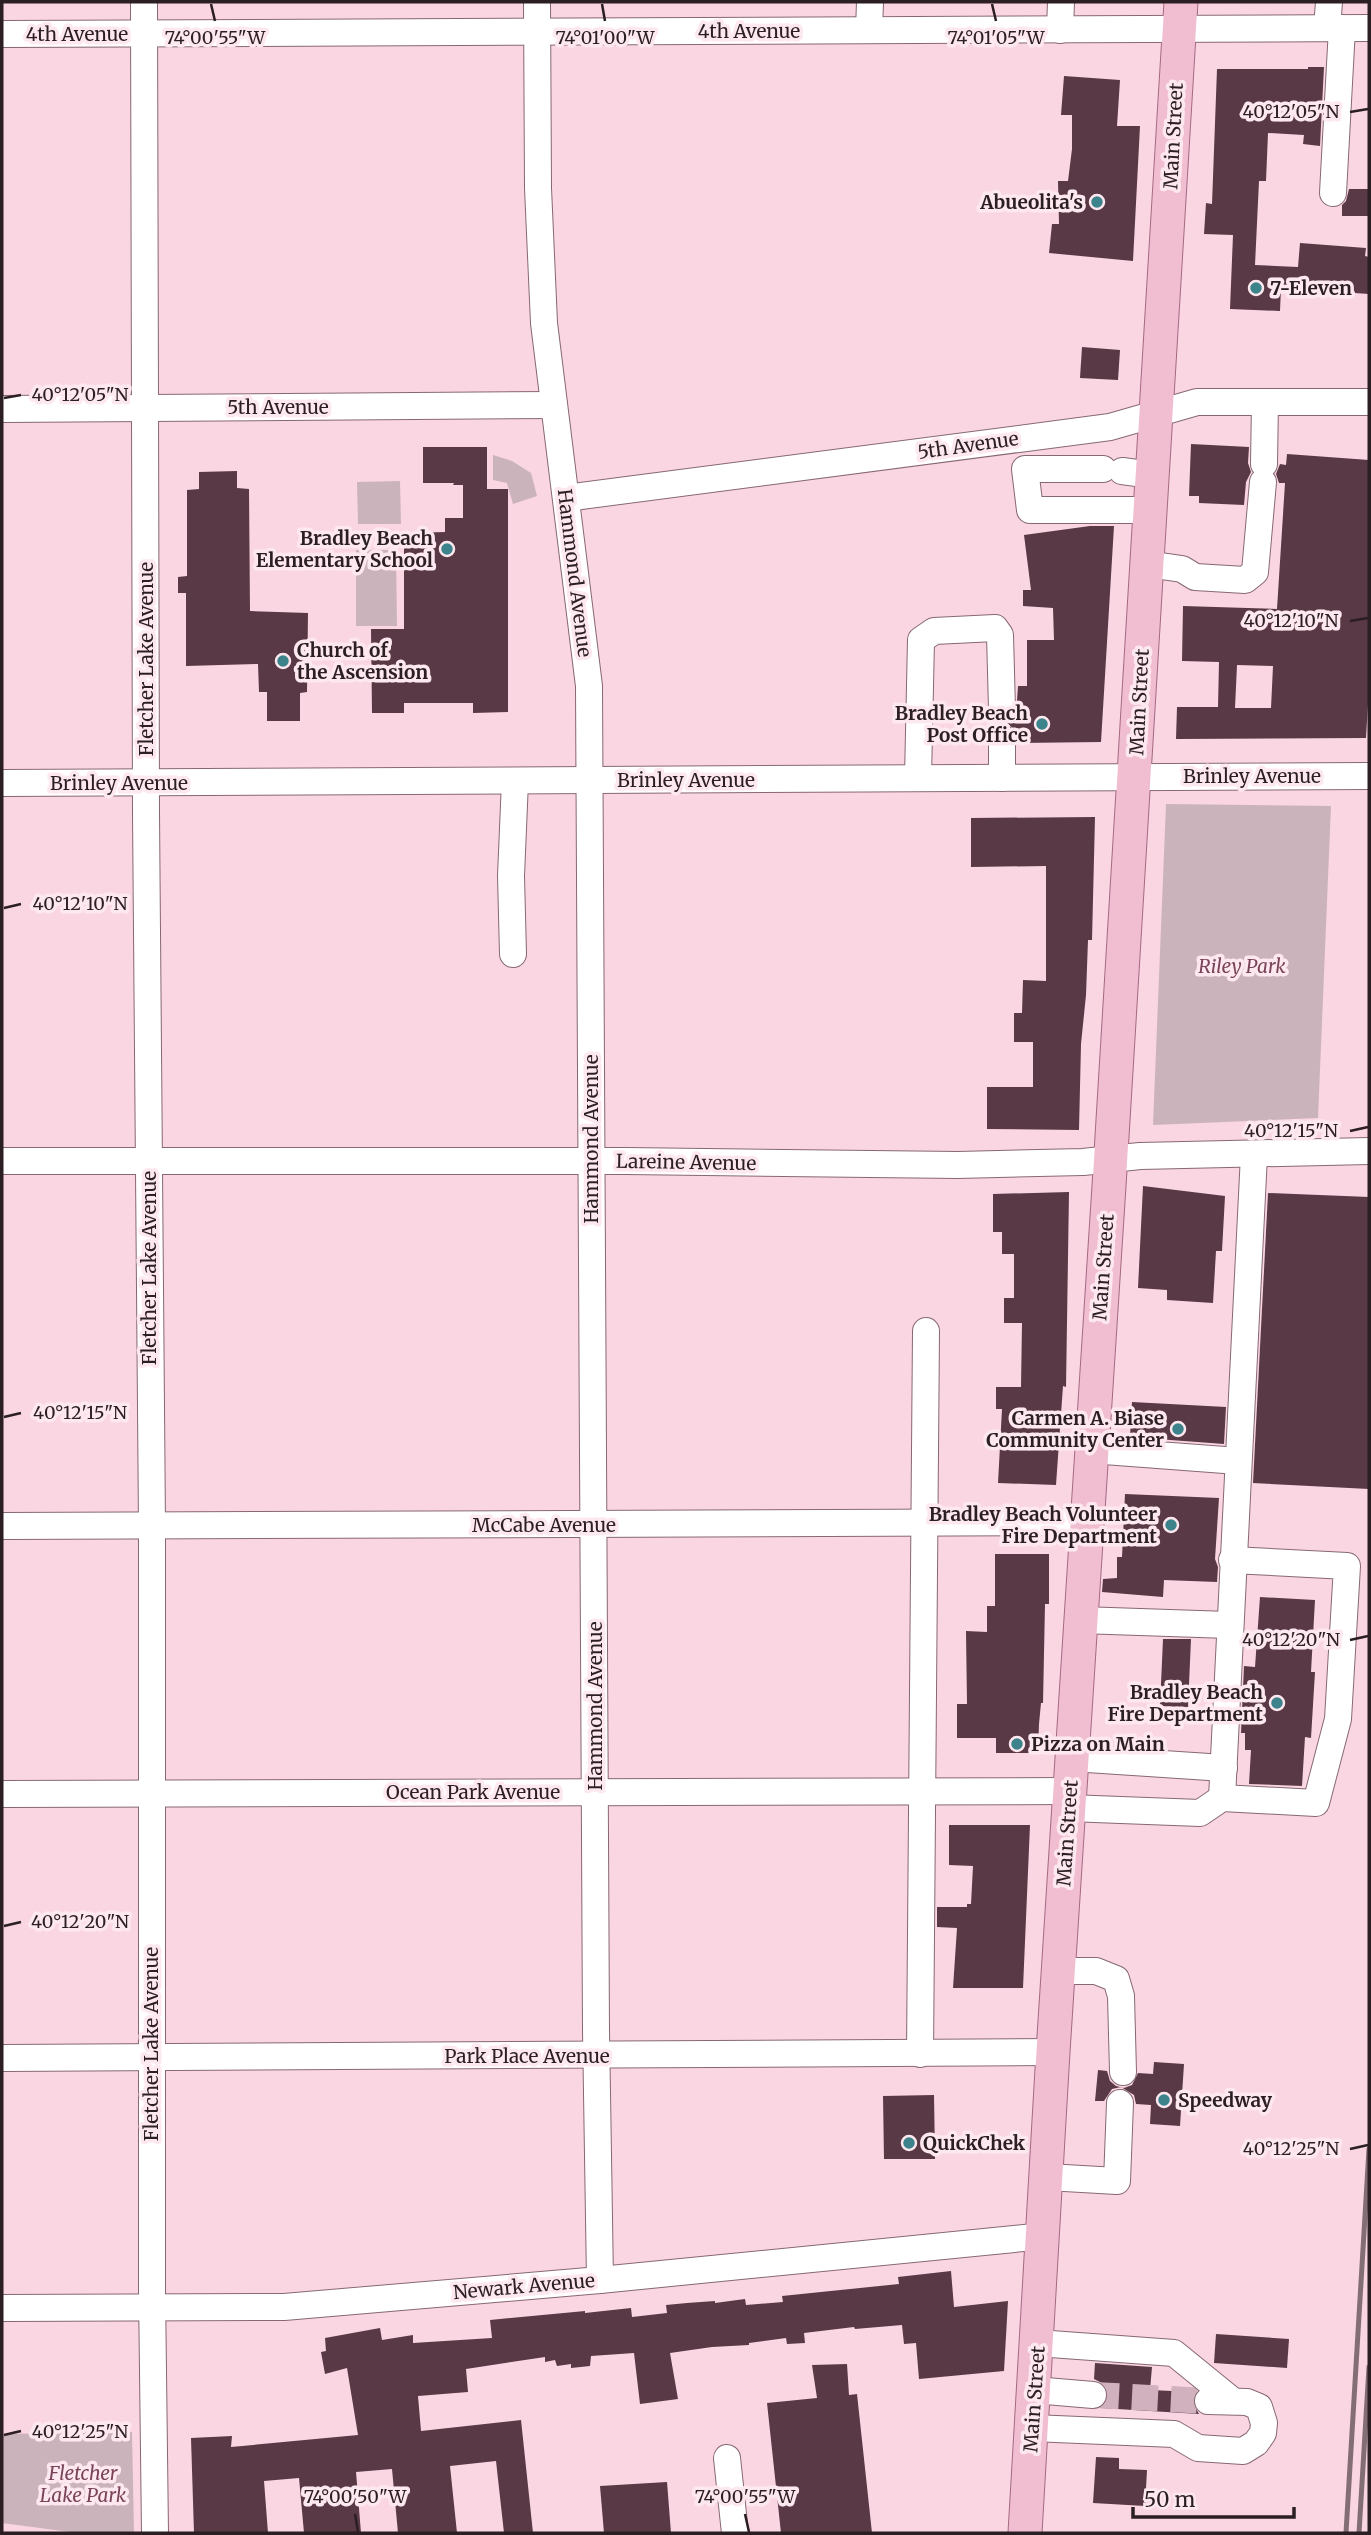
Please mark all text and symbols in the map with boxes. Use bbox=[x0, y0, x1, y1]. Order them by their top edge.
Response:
street label: 4th Avenue bbox=[698, 19, 800, 43]
street label: 4th Avenue bbox=[26, 22, 128, 46]
text: 74°00'55"W bbox=[165, 26, 266, 49]
text: 74°01'00"W bbox=[556, 26, 655, 49]
text: 74°01'05"W bbox=[948, 26, 1045, 49]
street label: Main Street bbox=[1158, 82, 1188, 190]
text: 40°12'05"N bbox=[1243, 100, 1340, 123]
place label: Abueolita's bbox=[979, 190, 1083, 214]
marker: Abueolita's bbox=[1089, 194, 1105, 210]
place label: 7-Eleven bbox=[1270, 276, 1352, 300]
marker: 7-Eleven bbox=[1248, 280, 1264, 296]
text: 40°12'05"N bbox=[32, 383, 129, 406]
street label: 5th Avenue bbox=[227, 395, 329, 419]
street label: 5th Avenue bbox=[916, 426, 1020, 464]
street label: Hammond Avenue bbox=[553, 488, 597, 659]
place label: Bradley Beach Elementary School bbox=[256, 526, 433, 572]
marker: Bradley Beach Elementary School bbox=[439, 541, 455, 557]
street label: Fletcher Lake Avenue bbox=[134, 562, 158, 756]
text: 40°12'10"N bbox=[1243, 609, 1339, 632]
place label: Church of the Ascension bbox=[297, 638, 428, 684]
street label: Main Street bbox=[1124, 648, 1154, 756]
marker: Church of the Ascension bbox=[275, 653, 291, 669]
place label: Bradley Beach Post Office bbox=[895, 701, 1028, 747]
marker: Bradley Beach Post Office bbox=[1034, 716, 1050, 732]
street label: Brinley Avenue bbox=[1183, 764, 1321, 788]
street label: Brinley Avenue bbox=[617, 768, 755, 792]
street label: Brinley Avenue bbox=[50, 771, 188, 795]
text: 40°12'10"N bbox=[32, 892, 128, 915]
park label: Riley Park bbox=[1198, 954, 1286, 978]
street label: Hammond Avenue bbox=[579, 1054, 603, 1224]
text: 40°12'15"N bbox=[1244, 1119, 1338, 1142]
street label: Lareine Avenue bbox=[616, 1149, 756, 1175]
street label: Fletcher Lake Avenue bbox=[137, 1171, 161, 1365]
street label: Main Street bbox=[1087, 1212, 1119, 1321]
text: 40°12'15"N bbox=[33, 1401, 127, 1424]
place label: Carmen A. Biase Community Center bbox=[986, 1406, 1164, 1452]
marker: Carmen A. Biase Community Center bbox=[1170, 1421, 1186, 1437]
place label: Bradley Beach Volunteer Fire Department bbox=[929, 1502, 1157, 1548]
street label: McCabe Avenue bbox=[472, 1513, 616, 1537]
marker: Bradley Beach Volunteer Fire Department bbox=[1163, 1517, 1179, 1533]
street label: Hammond Avenue bbox=[583, 1621, 607, 1791]
text: 40°12'20"N bbox=[1242, 1628, 1340, 1651]
place label: Bradley Beach Fire Department bbox=[1108, 1680, 1263, 1726]
marker: Bradley Beach Fire Department bbox=[1269, 1695, 1285, 1711]
place label: Pizza on Main bbox=[1031, 1732, 1165, 1756]
marker: Pizza on Main bbox=[1009, 1736, 1025, 1752]
street label: Main Street bbox=[1051, 1778, 1083, 1887]
street label: Ocean Park Avenue bbox=[386, 1780, 560, 1804]
text: 40°12'20"N bbox=[31, 1910, 129, 1933]
street label: Fletcher Lake Avenue bbox=[139, 1947, 163, 2141]
street label: Park Place Avenue bbox=[444, 2044, 610, 2068]
place label: Speedway bbox=[1178, 2088, 1273, 2112]
marker: Speedway bbox=[1156, 2092, 1172, 2108]
place label: QuickChek bbox=[923, 2131, 1026, 2155]
marker: QuickChek bbox=[901, 2135, 917, 2151]
text: 40°12'25"N bbox=[1243, 2137, 1339, 2160]
street label: Newark Avenue bbox=[452, 2268, 596, 2304]
street label: Main Street bbox=[1018, 2344, 1050, 2453]
text: 40°12'25"N bbox=[32, 2420, 128, 2443]
park label: Fletcher Lake Park bbox=[40, 2461, 127, 2507]
scale bar bbox=[1133, 2476, 1294, 2520]
text: 74°00'50"W bbox=[304, 2485, 407, 2508]
text: 74°00'55"W bbox=[695, 2485, 796, 2508]
text: 50 m bbox=[1144, 2486, 1195, 2513]

